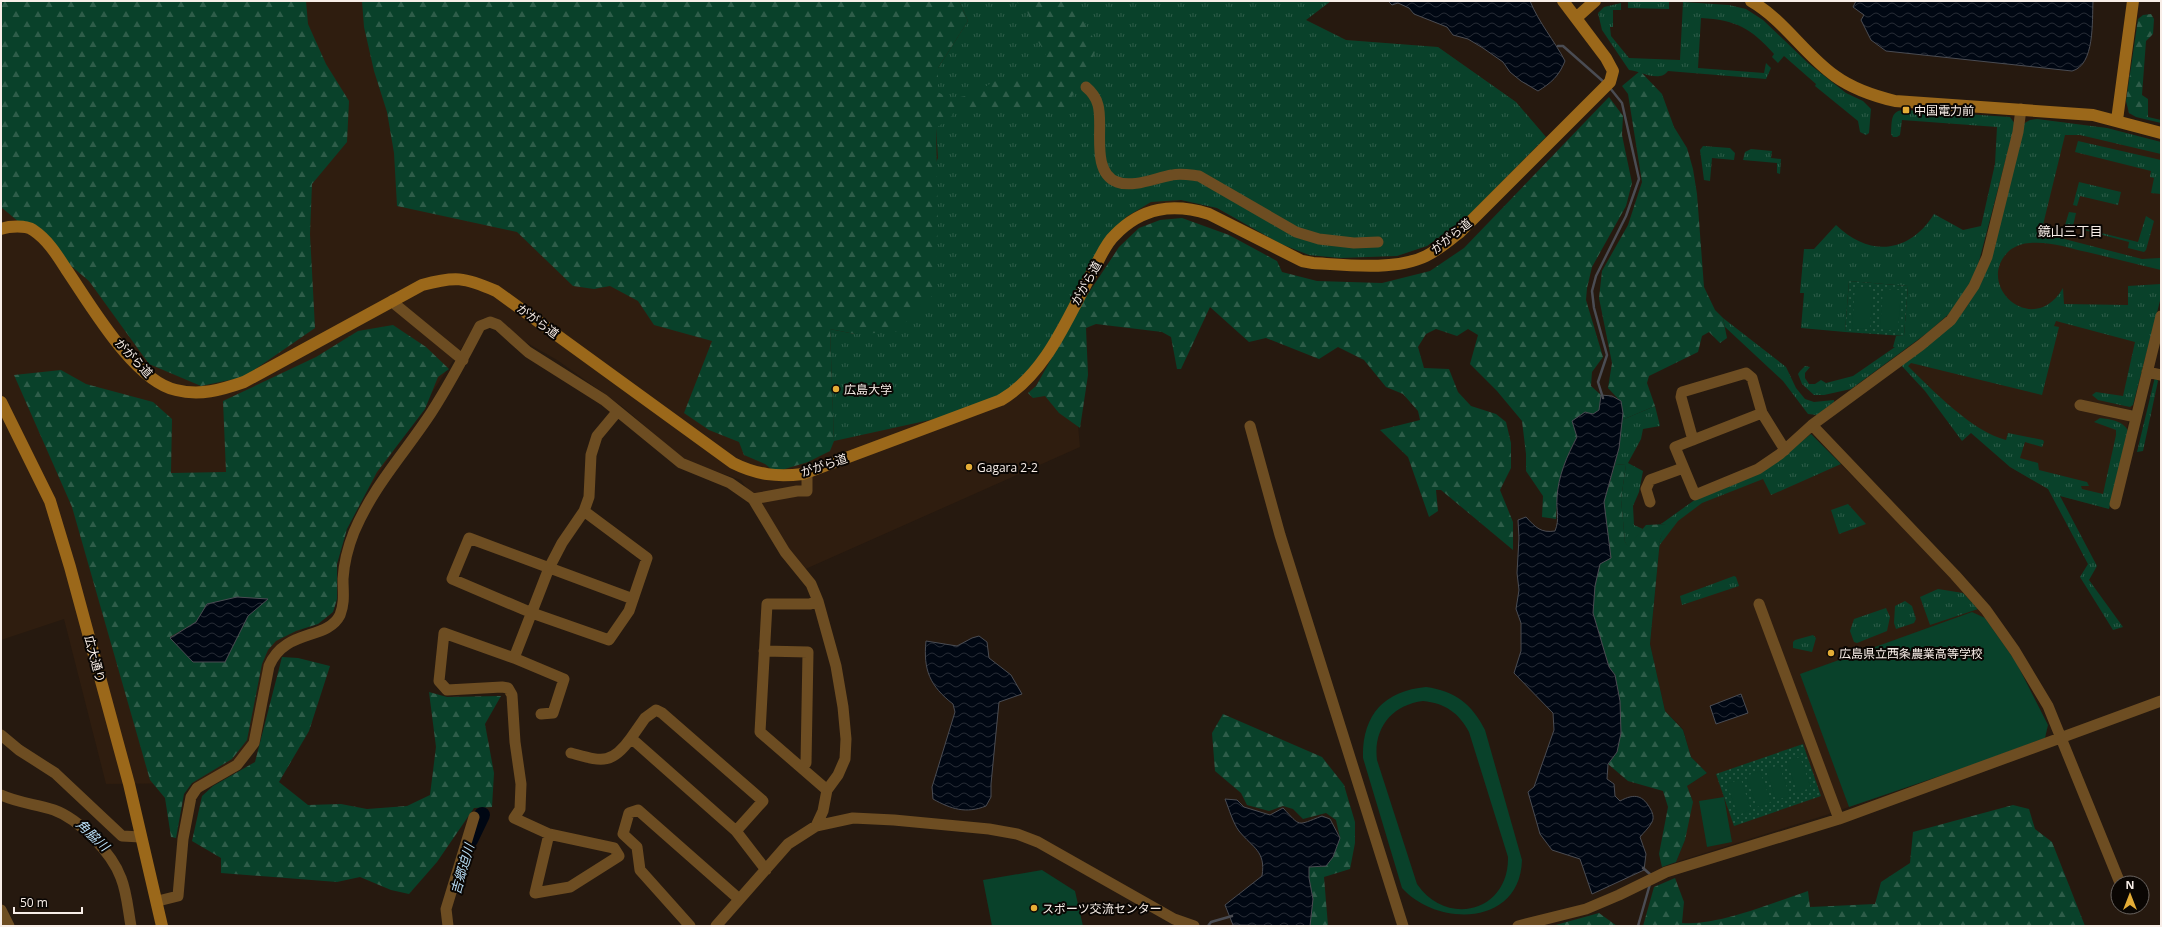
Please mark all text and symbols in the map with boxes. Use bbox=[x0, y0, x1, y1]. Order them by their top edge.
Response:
place label: 中国電力前 bbox=[1914, 102, 1974, 119]
marker: 中国電力前 bbox=[1901, 105, 1911, 115]
street label: ががら道 bbox=[1427, 214, 1475, 258]
district label: 鏡山三丁目 bbox=[2037, 222, 2103, 240]
street label: ががら道 bbox=[1067, 258, 1105, 308]
street label: ががら道 bbox=[514, 300, 562, 342]
street label: ががら道 bbox=[111, 335, 157, 381]
place label: 広島大学 bbox=[844, 381, 892, 398]
marker: 広島大学 bbox=[831, 384, 841, 394]
street label: ががら道 bbox=[799, 449, 849, 481]
place label: Gagara 2-2 bbox=[977, 459, 1038, 476]
marker: Gagara 2-2 bbox=[964, 462, 974, 472]
street label: 広大通り bbox=[81, 634, 109, 684]
place label: 広島県立西条農業高等学校 bbox=[1839, 645, 1983, 662]
marker: 広島県立西条農業高等学校 bbox=[1826, 648, 1836, 658]
water label: 角脇川 bbox=[73, 815, 115, 856]
water label: 吉郷迫川 bbox=[446, 840, 478, 896]
north arrow bbox=[2110, 875, 2150, 915]
text: N bbox=[2126, 877, 2134, 892]
scale bar bbox=[14, 889, 82, 915]
text: 50 m bbox=[20, 894, 48, 911]
place label: スポーツ交流センター bbox=[1042, 900, 1162, 917]
marker: スポーツ交流センター bbox=[1029, 903, 1039, 913]

